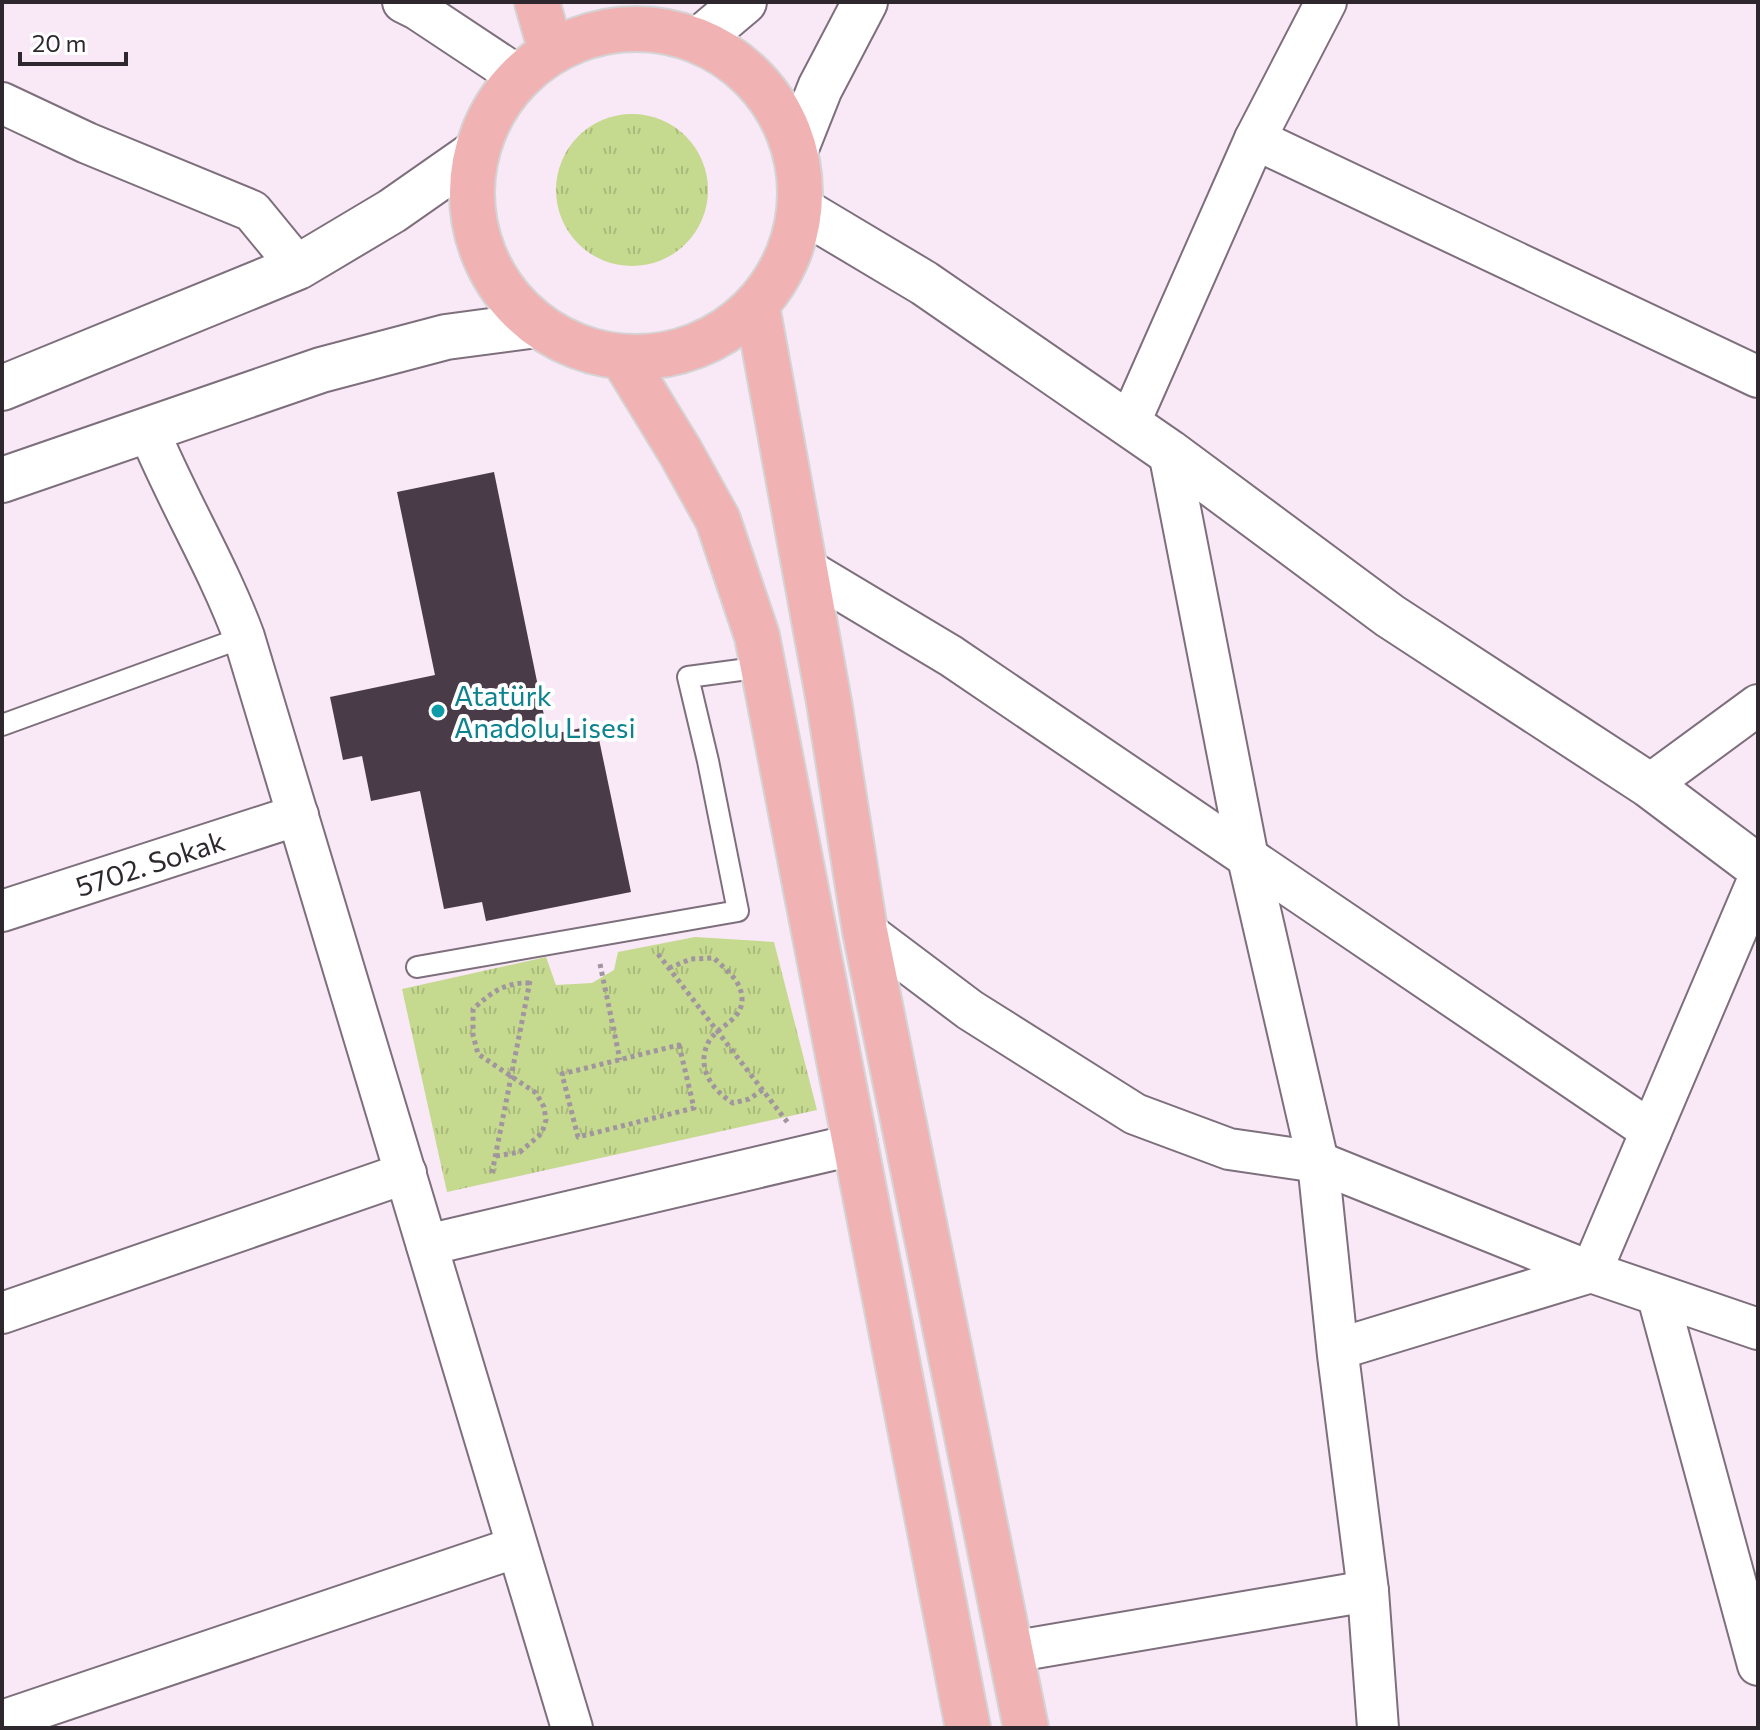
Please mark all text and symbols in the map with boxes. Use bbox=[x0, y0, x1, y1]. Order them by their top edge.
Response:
scale bar bbox=[20, 16, 126, 66]
text: 20 m bbox=[32, 28, 86, 57]
place label: Atatürk Anadolu Lisesi bbox=[454, 678, 636, 744]
marker: Atatürk Anadolu Lisesi bbox=[429, 702, 447, 720]
street label: 5702. Sokak bbox=[71, 823, 229, 903]

